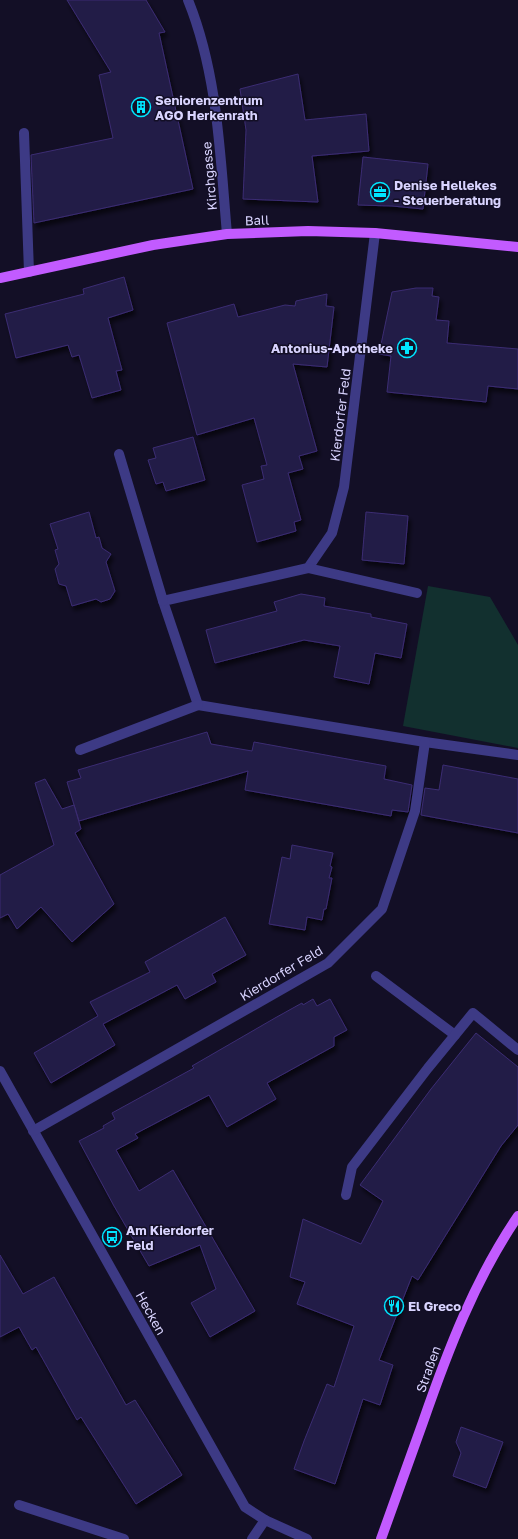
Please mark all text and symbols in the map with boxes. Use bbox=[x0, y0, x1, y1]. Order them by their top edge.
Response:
place label: Seniorenzentrum AGO Herkenrath bbox=[155, 92, 263, 123]
building icon: Seniorenzentrum AGO Herkenrath bbox=[130, 96, 152, 118]
street label: Kirchgasse bbox=[198, 141, 220, 211]
place label: Denise Hellekes - Steuerberatung bbox=[394, 177, 501, 208]
office icon: Denise Hellekes - Steuerberatung bbox=[369, 181, 391, 203]
street label: Ball bbox=[245, 212, 269, 228]
pharmacy icon: Antonius-Apotheke bbox=[396, 337, 418, 359]
place label: Antonius-Apotheke bbox=[271, 340, 393, 356]
street label: Kierdorfer Feld bbox=[326, 368, 354, 462]
street label: Kierdorfer Feld bbox=[237, 942, 325, 1004]
place label: Am Kierdorfer Feld bbox=[126, 1222, 214, 1253]
bus stop icon: Am Kierdorfer Feld bbox=[101, 1226, 123, 1248]
street label: Hecken bbox=[133, 1289, 169, 1337]
restaurant icon: El Greco bbox=[383, 1295, 405, 1317]
place label: El Greco bbox=[408, 1298, 461, 1314]
street label: Straßen bbox=[412, 1343, 444, 1395]

